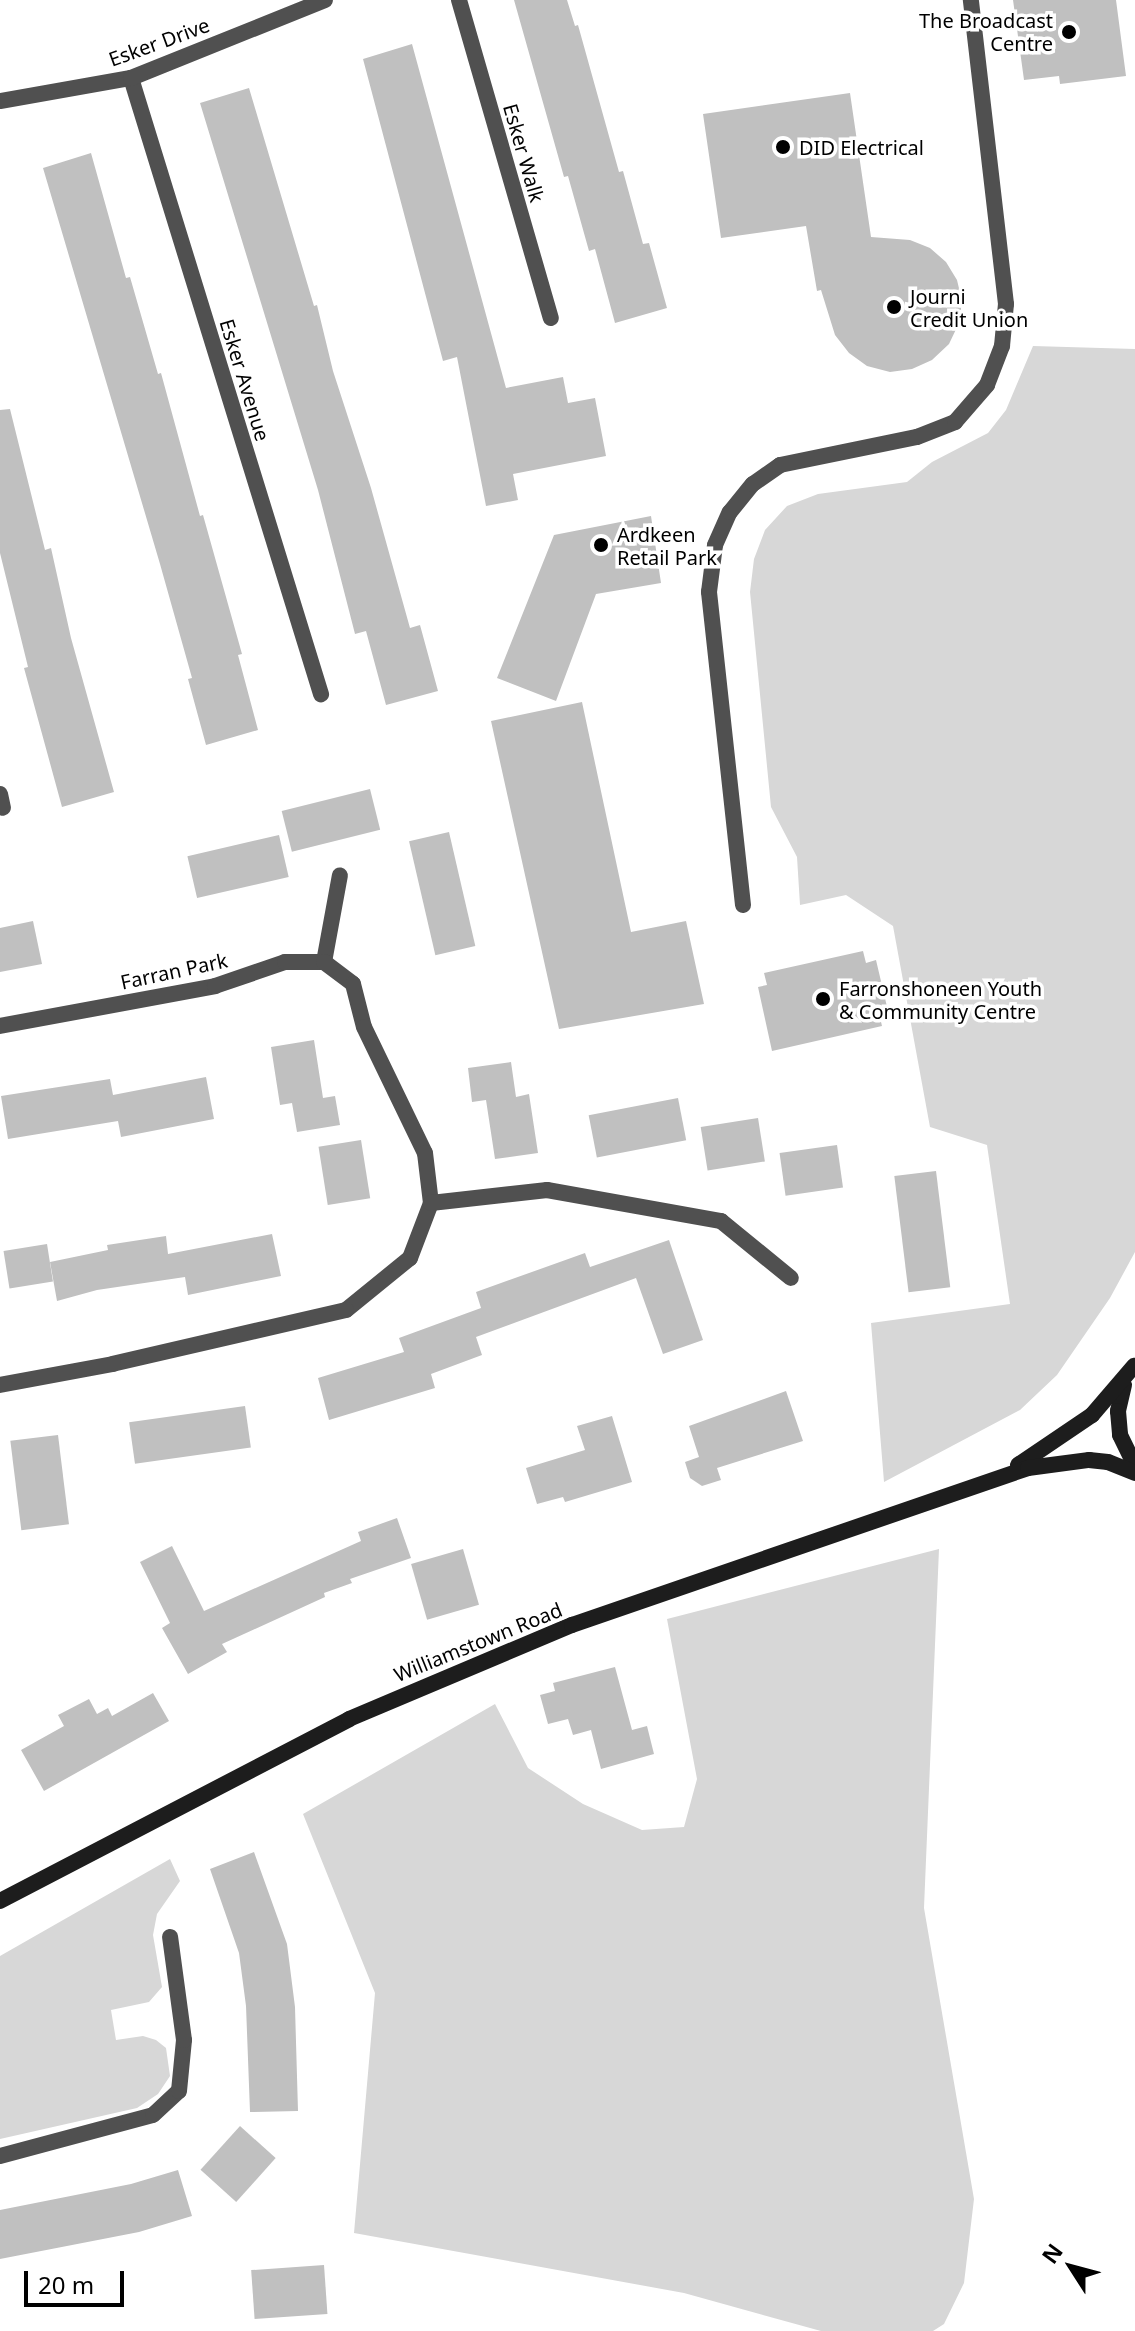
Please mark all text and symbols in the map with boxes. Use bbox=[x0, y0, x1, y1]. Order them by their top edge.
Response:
place label: The Broadcast Centre bbox=[919, 8, 1053, 55]
street label: Esker Drive bbox=[105, 13, 213, 71]
marker: The Broadcast Centre bbox=[1060, 23, 1078, 41]
street label: Esker Walk bbox=[498, 101, 550, 205]
place label: DID Electrical bbox=[799, 135, 924, 159]
marker: DID Electrical bbox=[774, 138, 792, 156]
place label: Journi Credit Union bbox=[910, 284, 1028, 331]
marker: Journi Credit Union bbox=[885, 298, 903, 316]
street label: Esker Avenue bbox=[215, 316, 275, 444]
place label: Ardkeen Retail Park bbox=[617, 522, 717, 569]
marker: Ardkeen Retail Park bbox=[592, 536, 610, 554]
street label: Farran Park bbox=[118, 948, 230, 994]
place label: Farronshoneen Youth & Community Centre bbox=[839, 976, 1042, 1023]
marker: Farronshoneen Youth & Community Centre bbox=[814, 990, 832, 1008]
street label: Williamstown Road bbox=[391, 1597, 565, 1687]
north arrow bbox=[1031, 2227, 1111, 2307]
text: N bbox=[1034, 2237, 1069, 2269]
scale bar bbox=[28, 2255, 128, 2305]
text: 20 m bbox=[38, 2268, 94, 2301]

